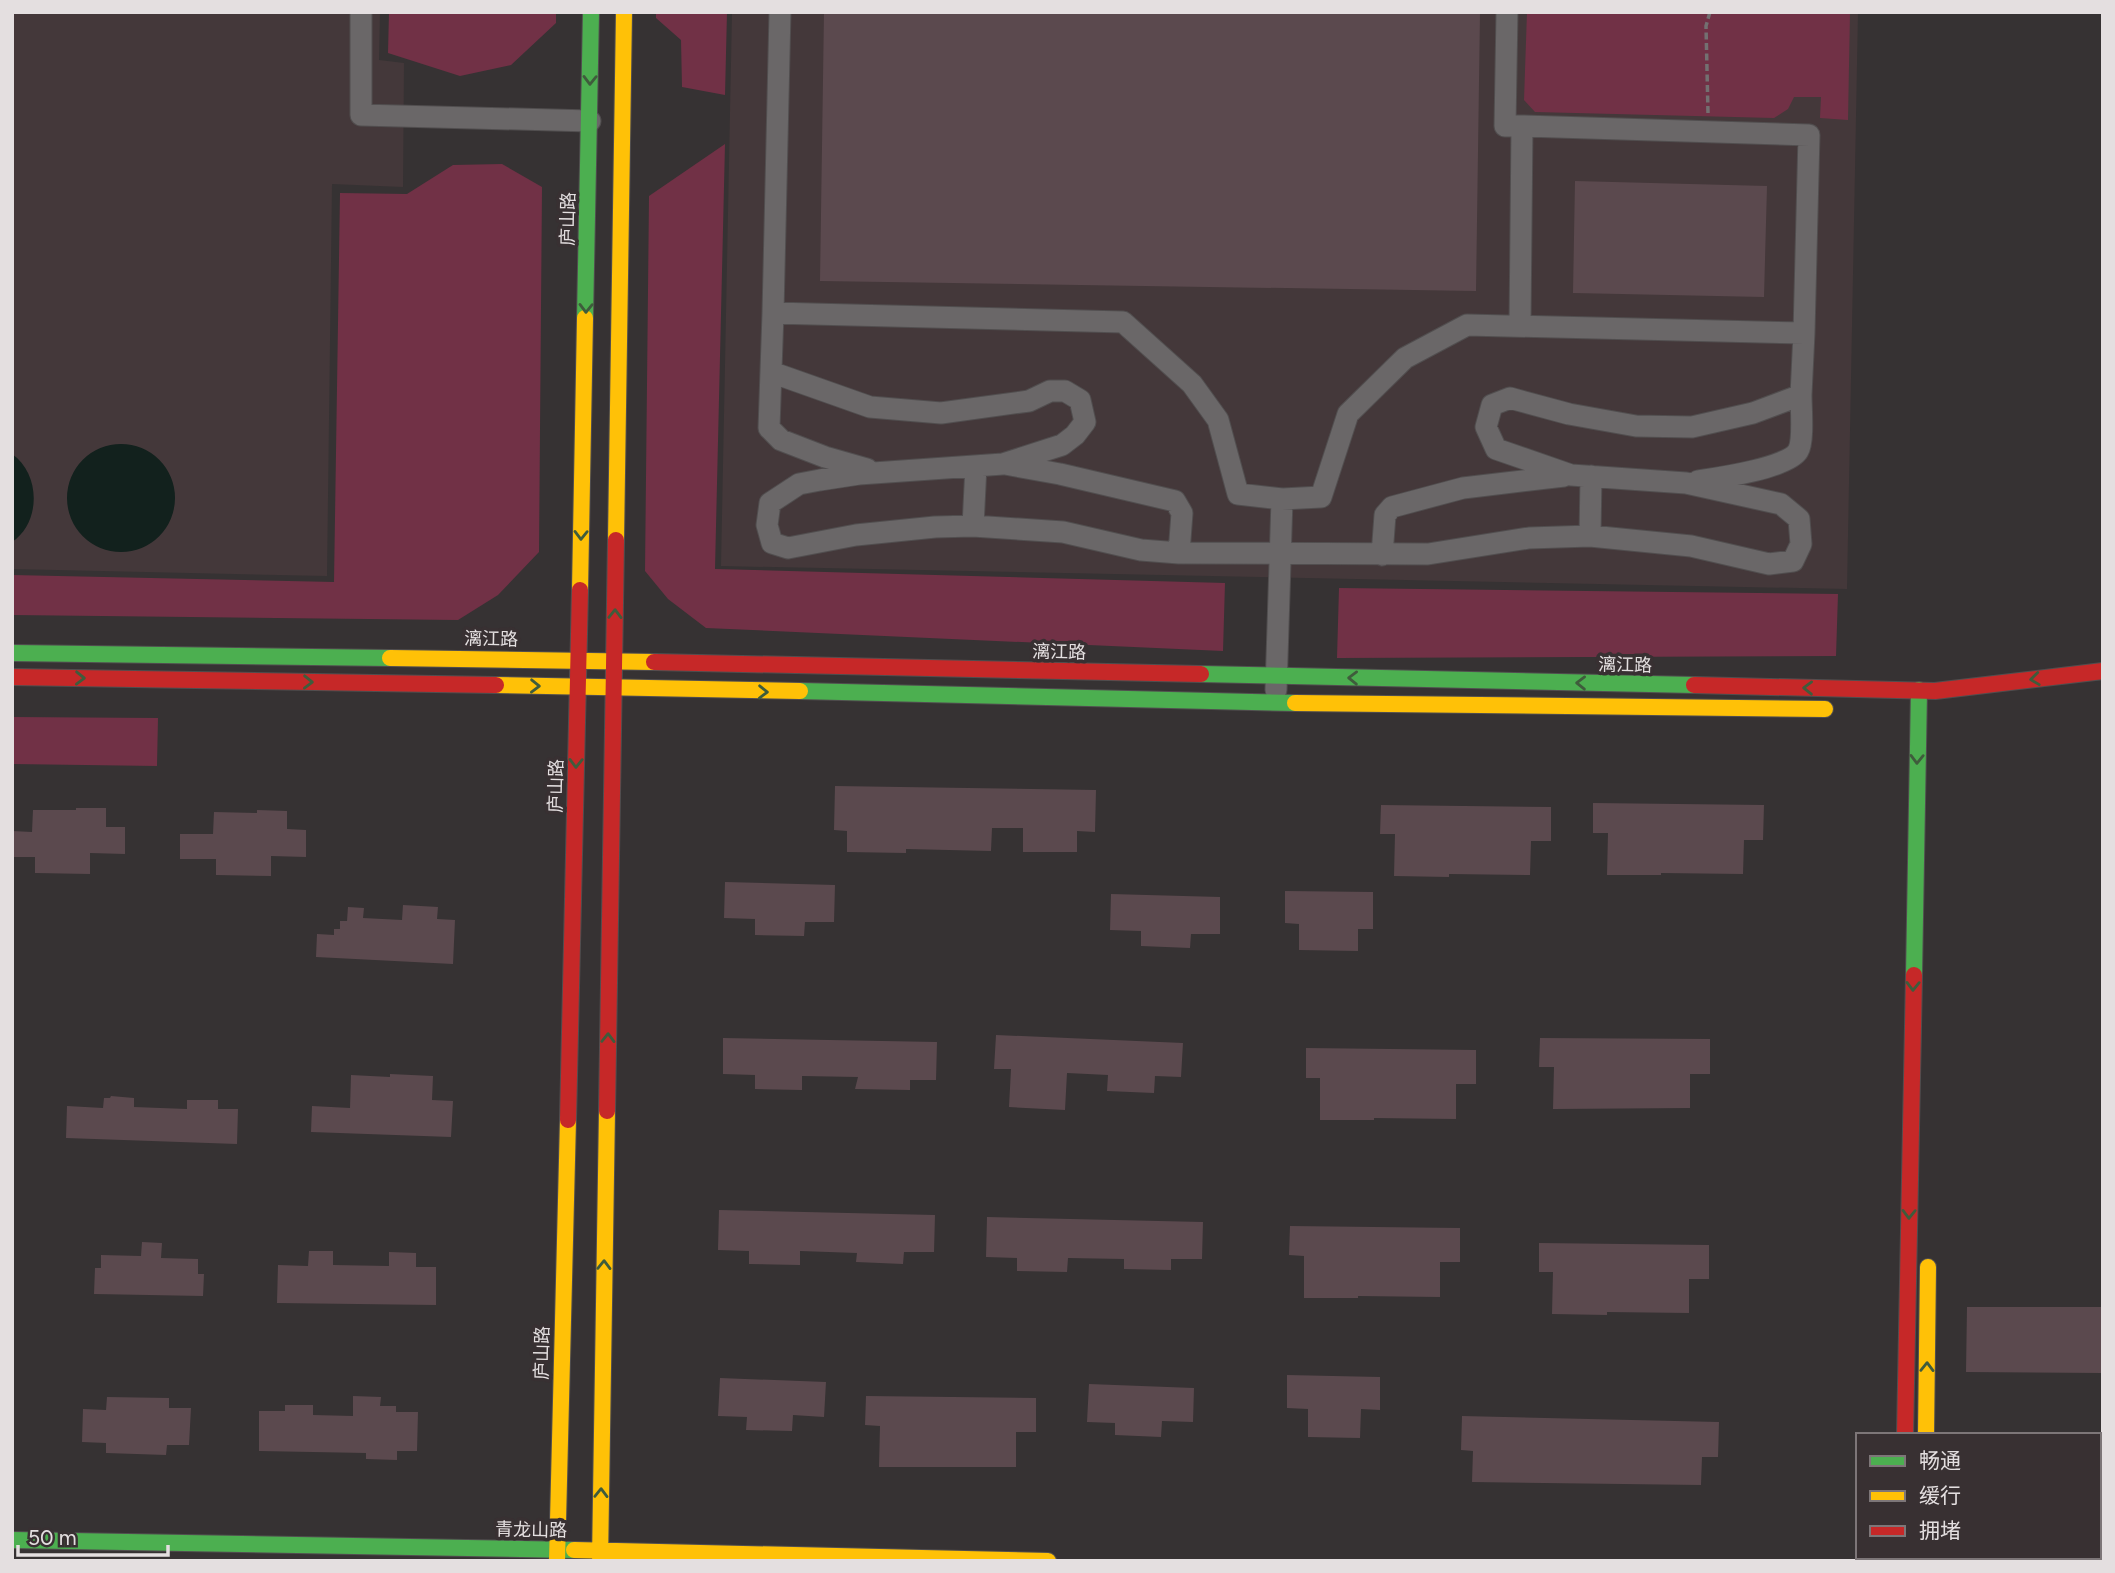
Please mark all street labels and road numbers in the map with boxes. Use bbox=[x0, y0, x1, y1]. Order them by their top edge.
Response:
street label: 庐山路 bbox=[557, 192, 579, 246]
street label: 漓江路 bbox=[464, 628, 518, 650]
street label: 漓江路 bbox=[1032, 641, 1086, 663]
street label: 漓江路 bbox=[1598, 654, 1652, 676]
street label: 庐山路 bbox=[545, 759, 567, 813]
street label: 庐山路 bbox=[531, 1326, 553, 1380]
street label: 青龙山路 bbox=[495, 1518, 567, 1542]

